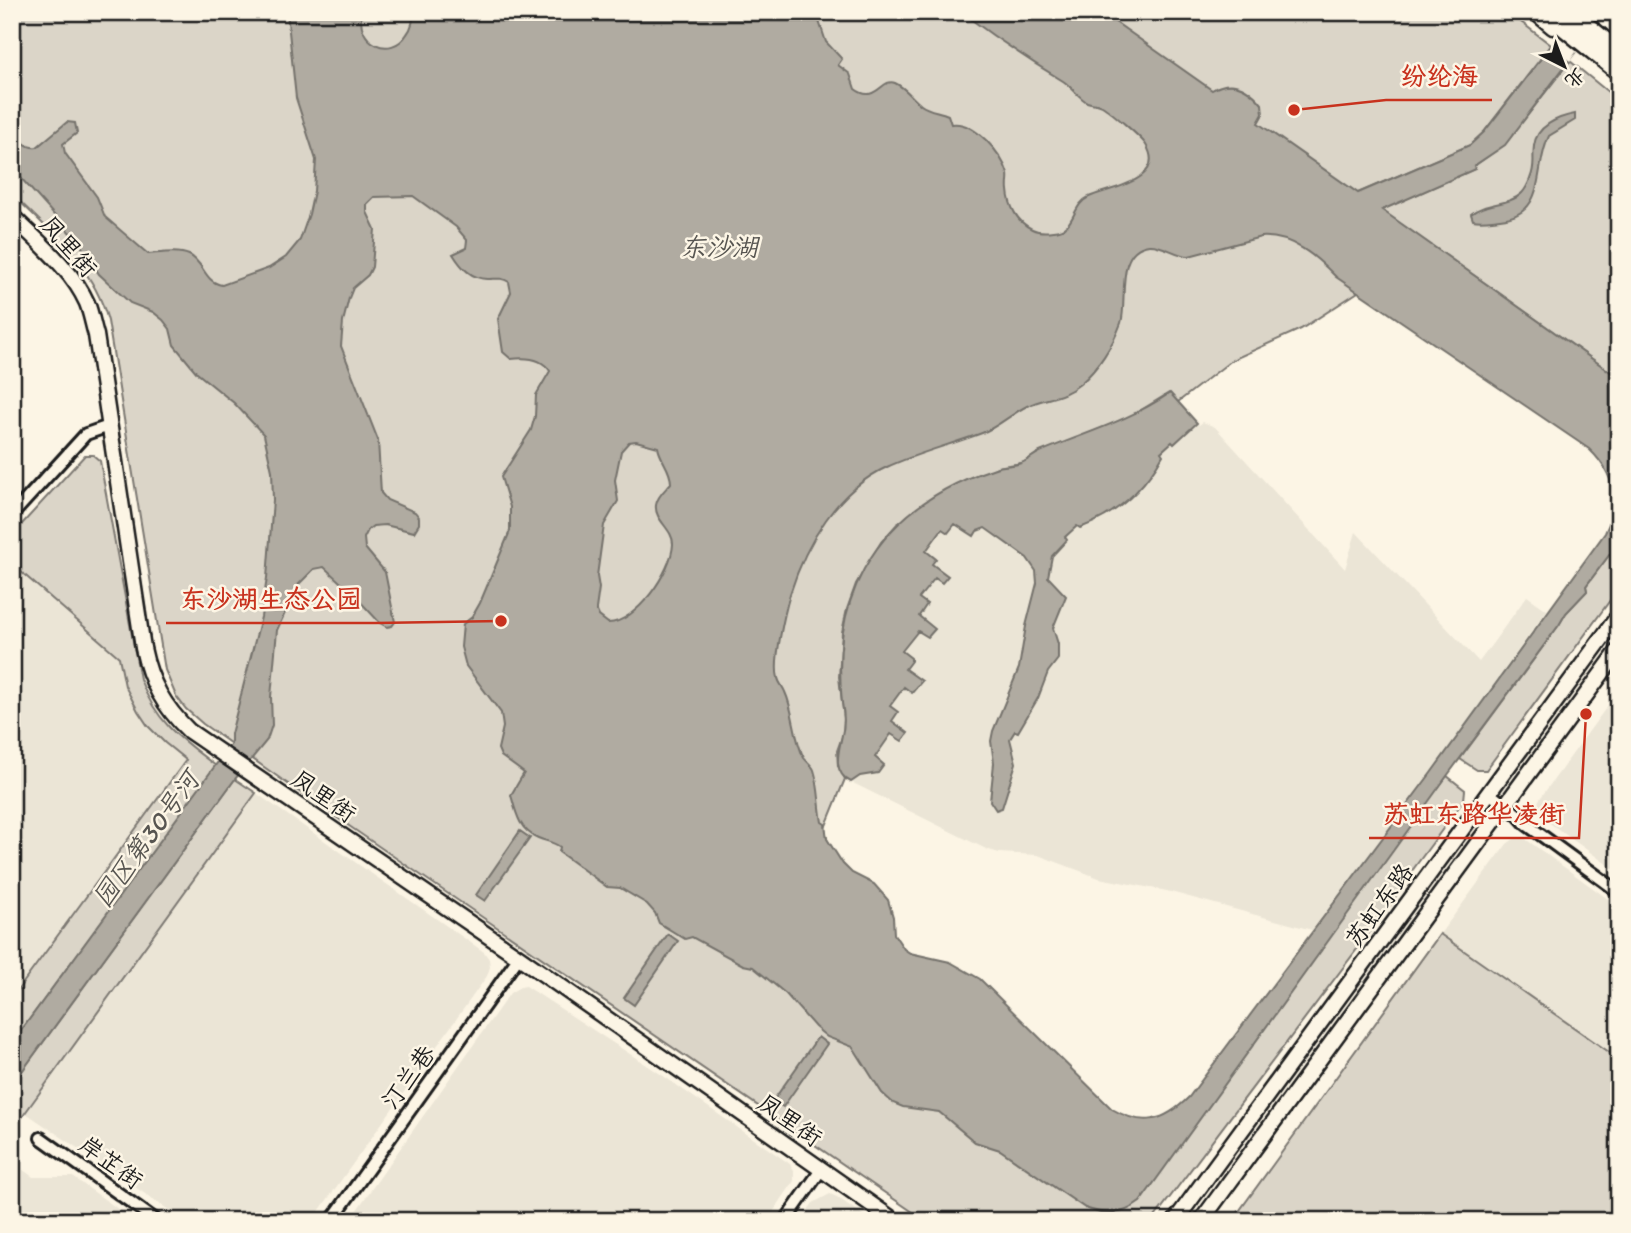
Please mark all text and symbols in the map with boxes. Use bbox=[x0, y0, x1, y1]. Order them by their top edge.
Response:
north arrow bbox=[1530, 32, 1600, 102]
callout: 纷纶海 bbox=[1386, 53, 1492, 100]
text: 纷纶海 bbox=[1400, 60, 1478, 92]
text: 北 bbox=[1560, 63, 1590, 93]
street label: 凤里街 bbox=[34, 209, 104, 283]
water label: 东沙湖 bbox=[680, 231, 761, 263]
callout: 东沙湖生态公园 bbox=[166, 576, 376, 623]
text: 东沙湖生态公园 bbox=[180, 583, 362, 615]
water label: 园区第30号河 bbox=[86, 762, 208, 913]
street label: 凤里街 bbox=[286, 763, 362, 829]
callout: 苏虹东路华凌街 bbox=[1369, 791, 1579, 838]
text: 苏虹东路华凌街 bbox=[1383, 798, 1565, 830]
street label: 苏虹东路 bbox=[1339, 858, 1419, 952]
street label: 汀兰巷 bbox=[375, 1039, 441, 1115]
street label: 凤里街 bbox=[752, 1087, 828, 1153]
street label: 岸芷街 bbox=[73, 1129, 149, 1195]

